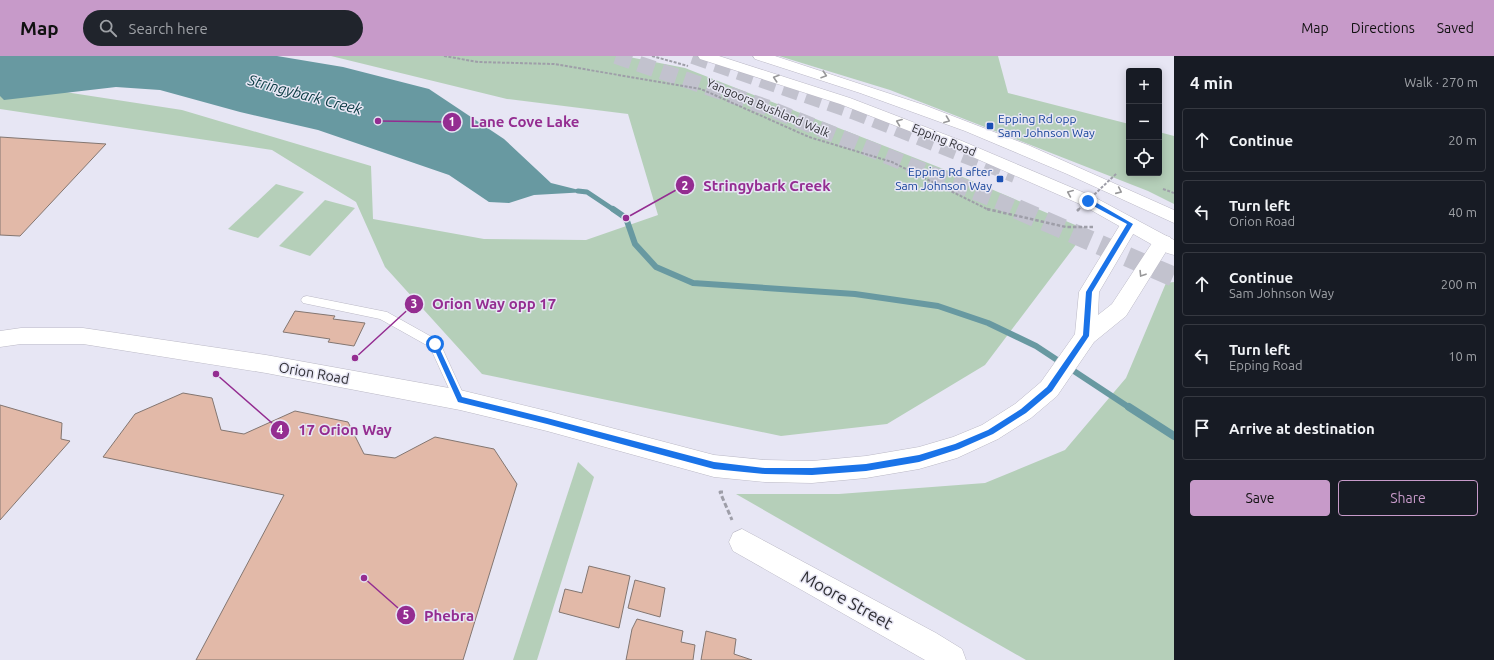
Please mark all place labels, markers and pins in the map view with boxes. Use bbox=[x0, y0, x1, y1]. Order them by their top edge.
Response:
callout: Lane Cove Lake bbox=[442, 108, 587, 135]
place label: Epping Rd opp Sam Johnson Way bbox=[998, 112, 1095, 139]
marker: Epping Rd opp Sam Johnson Way bbox=[985, 121, 995, 131]
place label: Epping Rd after Sam Johnson Way bbox=[895, 165, 992, 192]
callout: Stringybark Creek bbox=[675, 172, 838, 199]
marker: Epping Rd after Sam Johnson Way bbox=[995, 174, 1005, 184]
callout: Orion Way opp 17 bbox=[404, 290, 564, 317]
callout: 17 Orion Way bbox=[270, 416, 400, 443]
callout: Phebra bbox=[396, 602, 482, 629]

